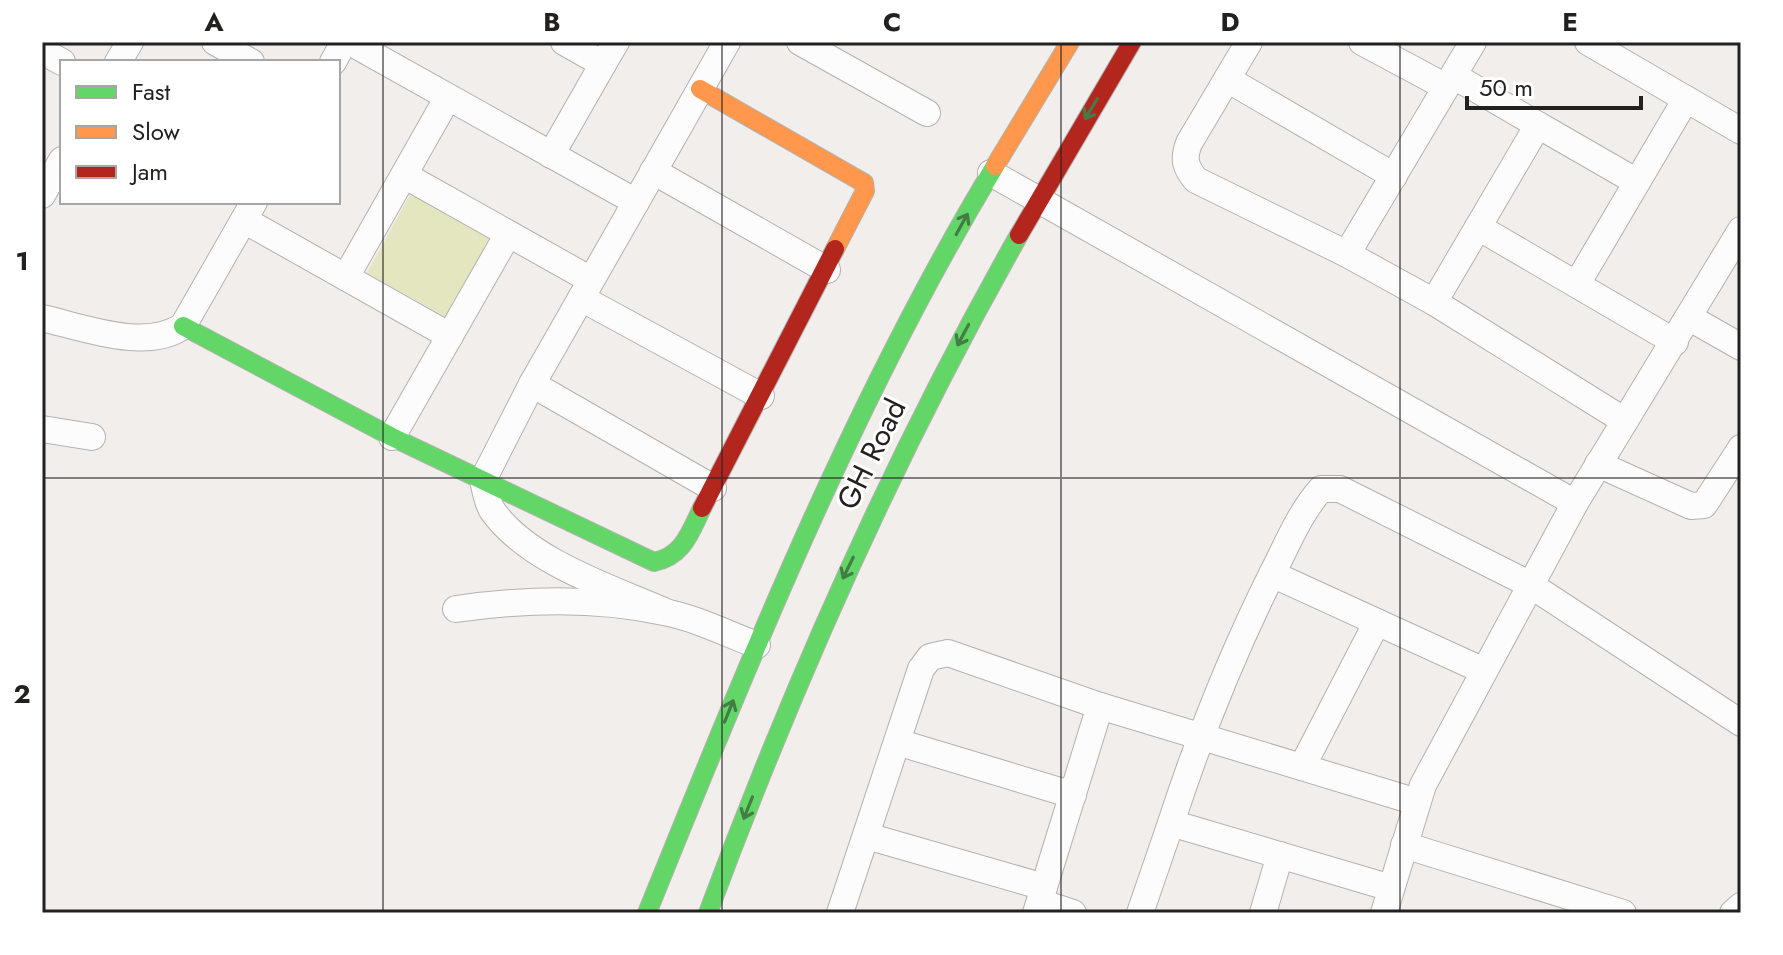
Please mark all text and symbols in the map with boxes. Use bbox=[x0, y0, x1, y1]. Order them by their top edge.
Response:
text: A bbox=[203, 3, 224, 41]
text: B bbox=[543, 3, 561, 41]
text: C bbox=[883, 3, 901, 41]
text: D bbox=[1220, 3, 1240, 41]
text: E bbox=[1562, 3, 1578, 41]
legend bbox=[60, 60, 340, 204]
scale bar bbox=[1467, 60, 1641, 110]
text: 50 m bbox=[1479, 70, 1533, 105]
text: Fast bbox=[132, 74, 170, 109]
one-way arrow bbox=[1083, 97, 1099, 120]
text: Slow bbox=[132, 114, 180, 149]
text: Jam bbox=[129, 154, 168, 189]
one-way arrow bbox=[955, 213, 971, 237]
text: 1 bbox=[15, 242, 29, 280]
one-way arrow bbox=[954, 322, 970, 346]
street label: GH Road bbox=[826, 391, 916, 517]
one-way arrow bbox=[840, 556, 855, 580]
text: 2 bbox=[13, 675, 31, 713]
one-way arrow bbox=[722, 699, 737, 724]
one-way arrow bbox=[740, 795, 754, 820]

